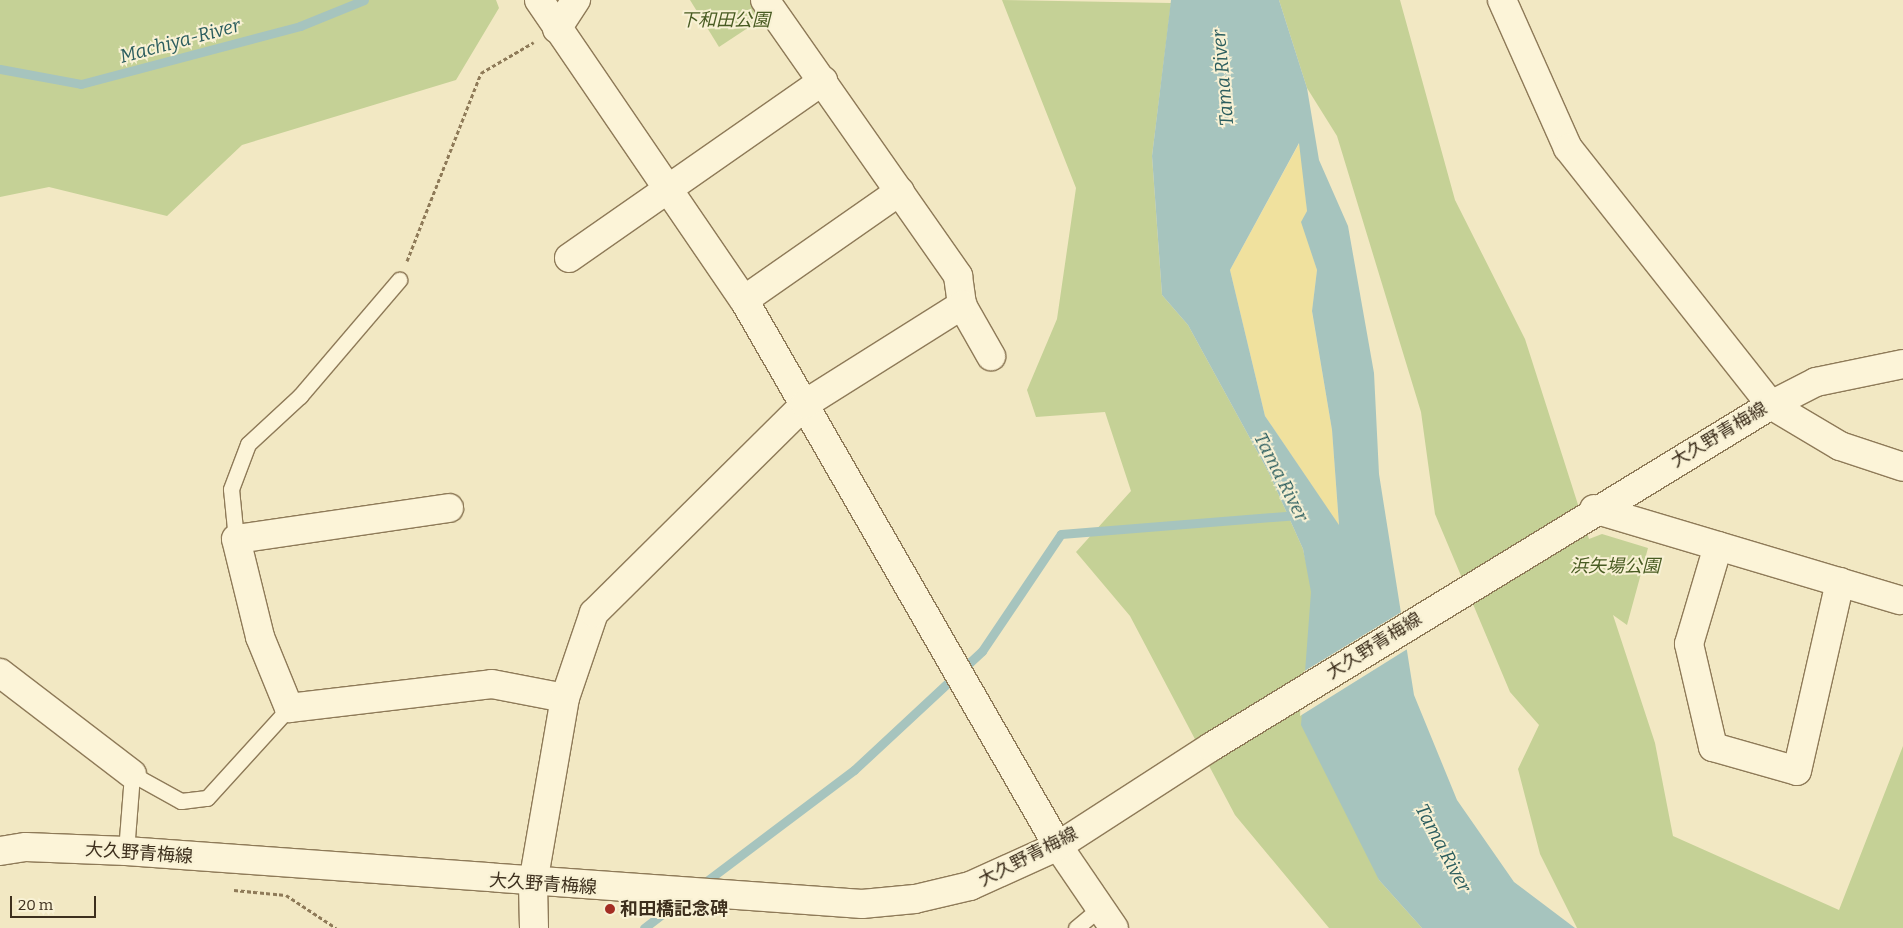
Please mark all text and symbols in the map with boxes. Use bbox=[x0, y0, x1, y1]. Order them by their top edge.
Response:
park label: 下和田公園 bbox=[680, 9, 770, 31]
water label: Machiya-River bbox=[117, 14, 243, 68]
water label: Tama River bbox=[1207, 29, 1239, 127]
street label: 大久野青梅線 bbox=[1667, 398, 1771, 472]
water label: Tama River bbox=[1249, 429, 1313, 525]
park label: 浜矢場公園 bbox=[1570, 555, 1660, 577]
street label: 大久野青梅線 bbox=[1322, 608, 1426, 684]
water label: Tama River bbox=[1410, 800, 1476, 896]
street label: 大久野青梅線 bbox=[975, 823, 1081, 891]
street label: 大久野青梅線 bbox=[84, 838, 194, 868]
street label: 大久野青梅線 bbox=[488, 869, 598, 899]
scale bar bbox=[12, 886, 99, 918]
text: 20 m bbox=[18, 896, 53, 914]
place label: 和田橋記念碑 bbox=[620, 898, 728, 920]
marker: 和田橋記念碑 bbox=[604, 903, 616, 915]

